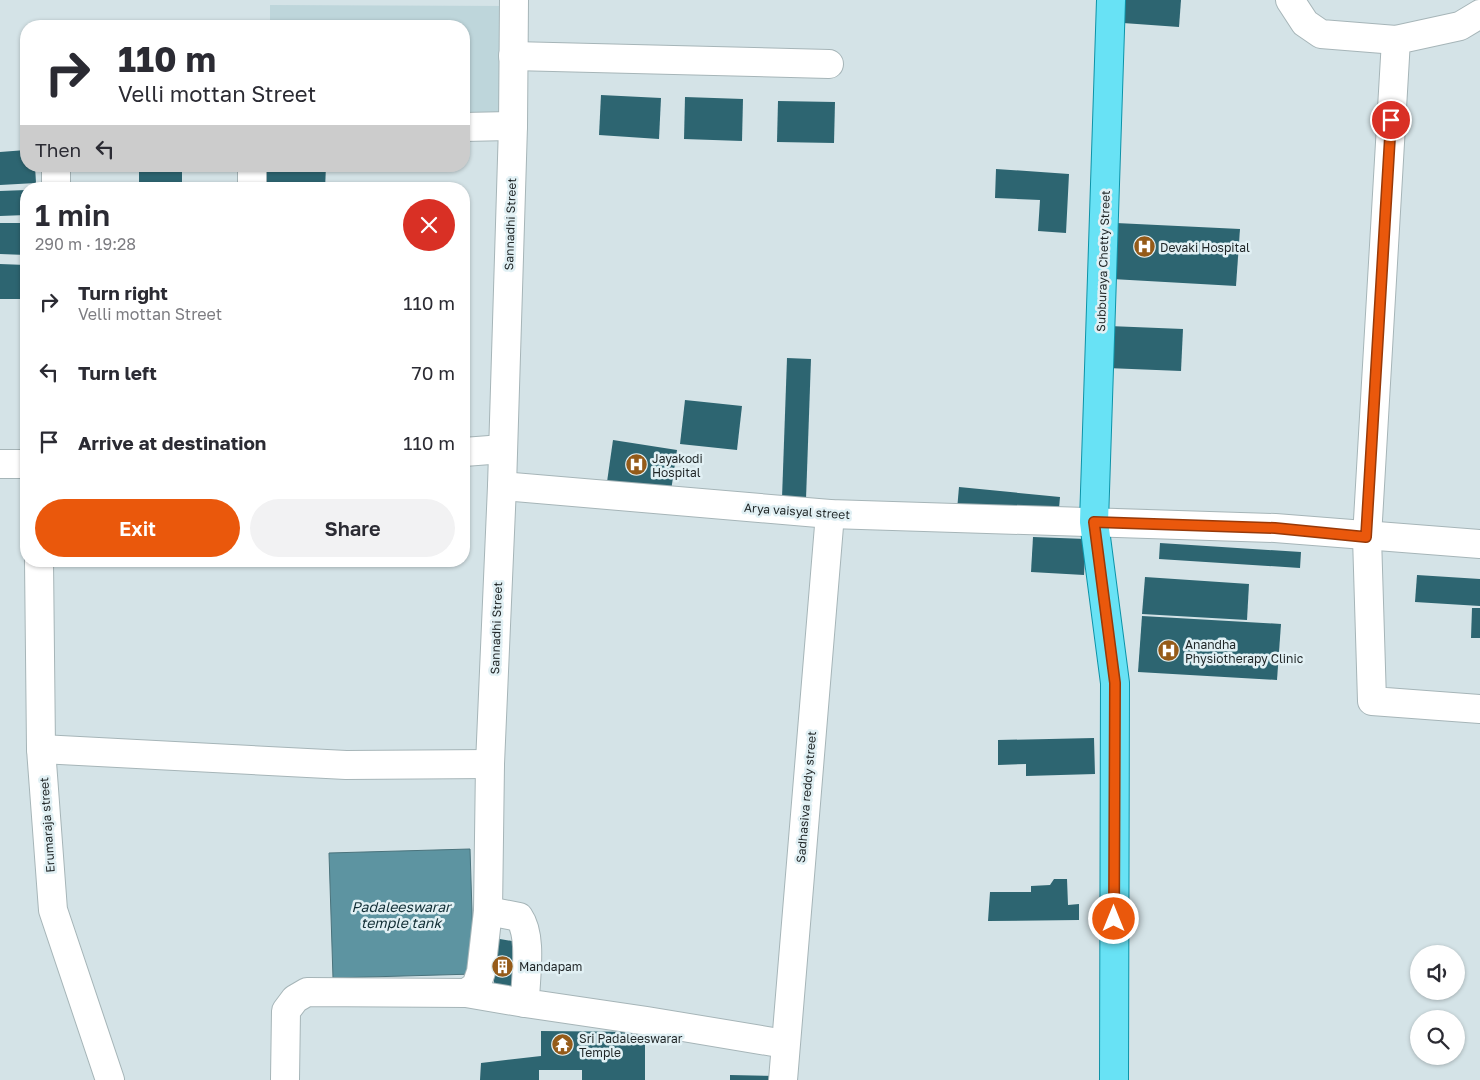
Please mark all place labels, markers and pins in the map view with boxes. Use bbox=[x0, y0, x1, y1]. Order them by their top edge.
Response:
pin bbox=[1370, 99, 1412, 141]
hospital icon: Devaki Hospital bbox=[1132, 235, 1156, 259]
place label: Devaki Hospital bbox=[1160, 240, 1250, 255]
place label: Jayakodi Hospital bbox=[652, 451, 703, 480]
hospital icon: Jayakodi Hospital bbox=[624, 453, 648, 477]
place label: Anandha Physiotherapy Clinic bbox=[1185, 637, 1304, 666]
hospital icon: Anandha Physiotherapy Clinic bbox=[1157, 639, 1181, 663]
building icon: Mandapam bbox=[491, 954, 515, 978]
place label: Mandapam bbox=[519, 959, 582, 974]
place label: Sri Padaleeswarar Temple bbox=[579, 1031, 683, 1060]
temple icon: Sri Padaleeswarar Temple bbox=[551, 1033, 575, 1057]

